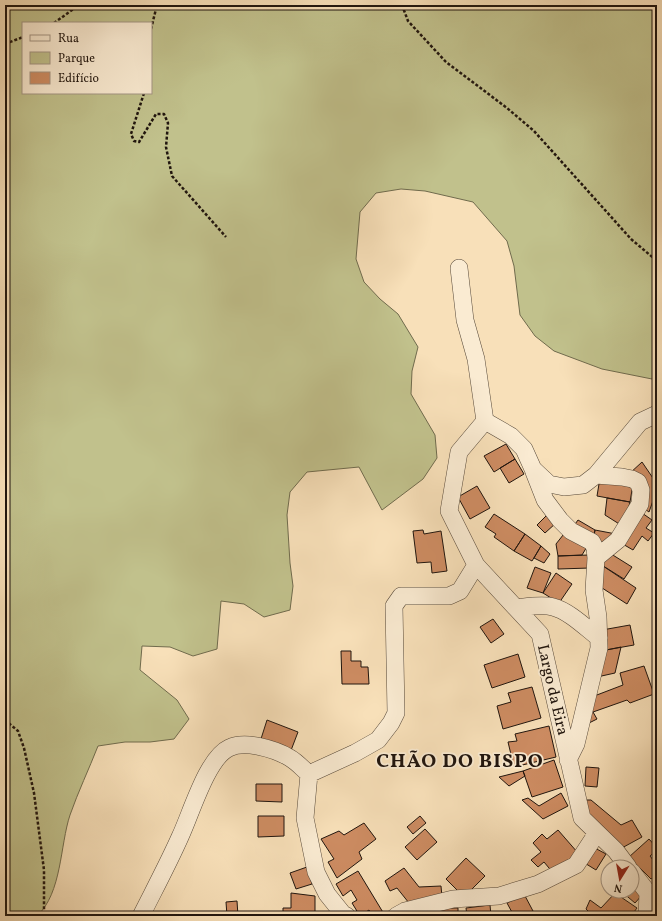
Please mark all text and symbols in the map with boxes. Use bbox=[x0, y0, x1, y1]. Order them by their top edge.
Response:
legend bbox=[22, 22, 152, 94]
text: Rua bbox=[58, 31, 79, 47]
text: Parque bbox=[58, 51, 95, 67]
text: Edifício bbox=[58, 71, 99, 87]
street label: Largo da Eira bbox=[531, 642, 573, 738]
district label: CHÃO DO BISPO bbox=[376, 748, 544, 776]
north arrow bbox=[600, 859, 640, 899]
text: N bbox=[613, 879, 624, 895]

